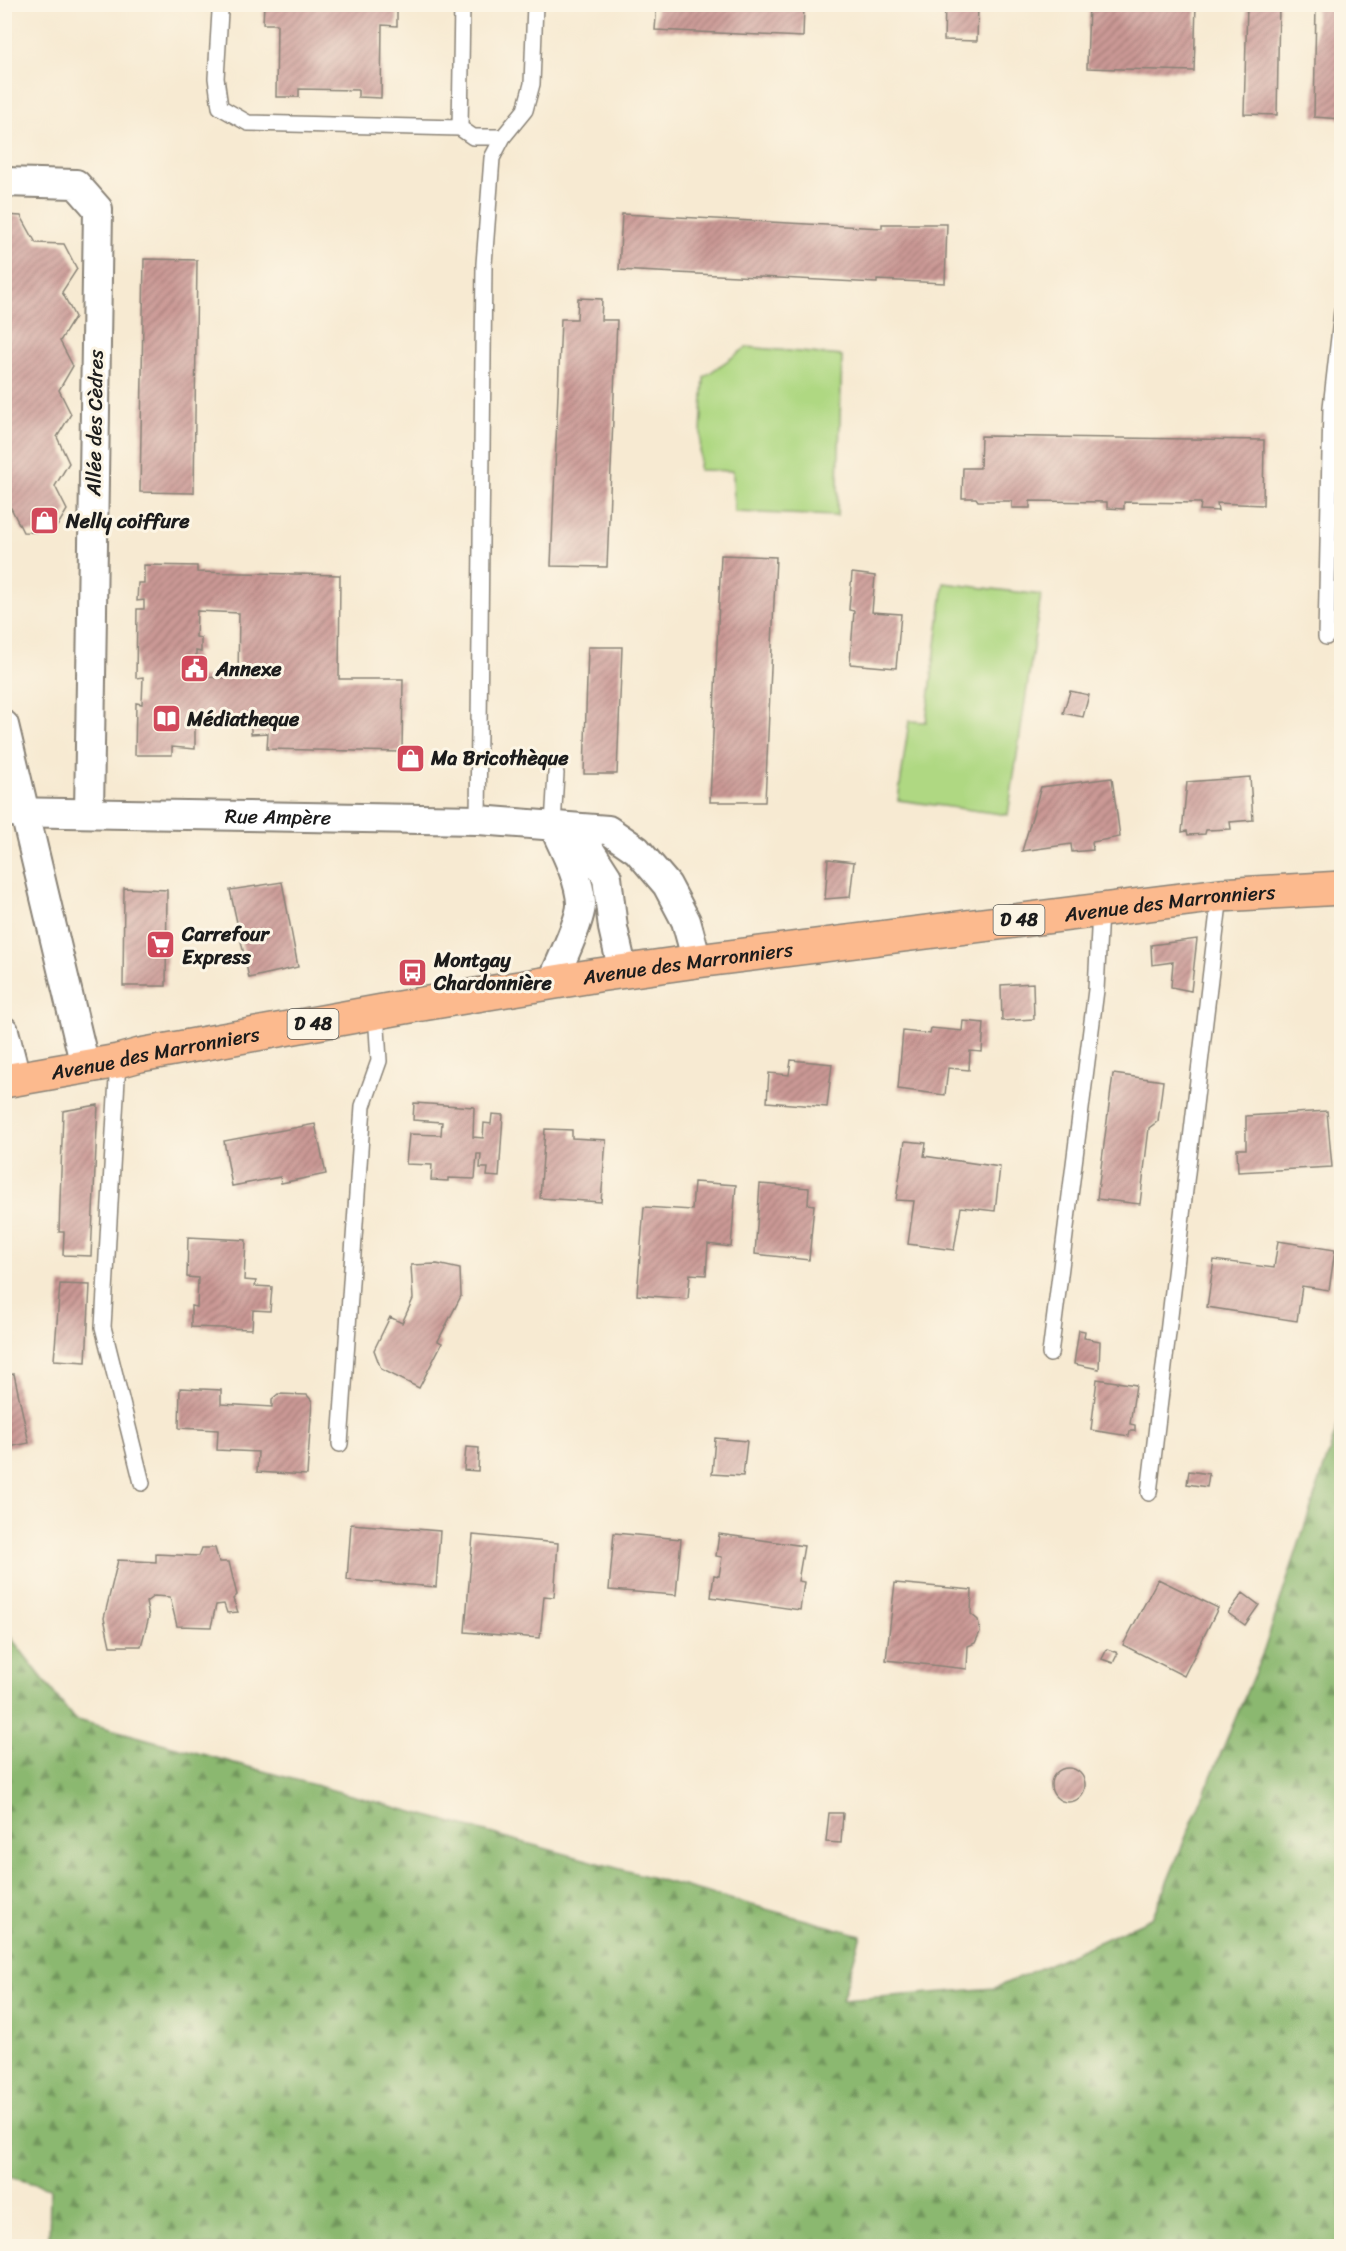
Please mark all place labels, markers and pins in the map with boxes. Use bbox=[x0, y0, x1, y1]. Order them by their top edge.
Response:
place label: Nelly coiffure bbox=[65, 504, 190, 539]
shop icon: Nelly coiffure bbox=[29, 505, 61, 537]
place label: Annexe bbox=[215, 652, 282, 687]
public building icon: Annexe bbox=[179, 653, 211, 685]
place label: Médiatheque bbox=[186, 702, 300, 737]
library icon: Médiatheque bbox=[150, 703, 182, 735]
place label: Ma Bricothèque bbox=[430, 741, 569, 776]
shop icon: Ma Bricothèque bbox=[394, 742, 426, 774]
place label: Carrefour Express bbox=[181, 917, 270, 975]
supermarket icon: Carrefour Express bbox=[145, 929, 177, 961]
place label: Montgay Chardonnière bbox=[433, 943, 552, 1001]
bus stop icon: Montgay Chardonnière bbox=[397, 956, 429, 988]

